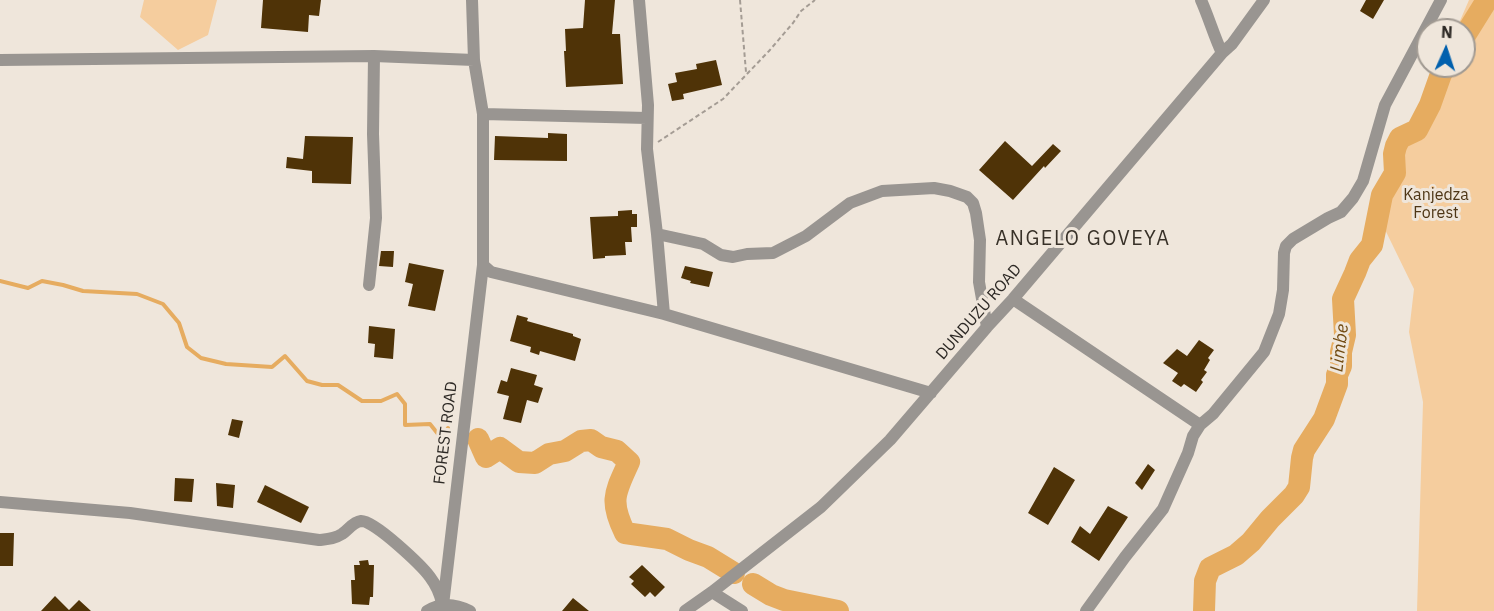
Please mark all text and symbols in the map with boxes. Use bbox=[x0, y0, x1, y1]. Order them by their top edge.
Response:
north arrow bbox=[1416, 18, 1476, 78]
text: N bbox=[1441, 22, 1453, 42]
park label: Kanjedza Forest bbox=[1403, 185, 1469, 223]
district label: ANGELO GOVEYA bbox=[995, 227, 1171, 251]
street label: DUNDUZU ROAD bbox=[932, 260, 1026, 364]
water label: Limbe bbox=[1326, 323, 1354, 373]
street label: FOREST ROAD bbox=[430, 380, 462, 486]

